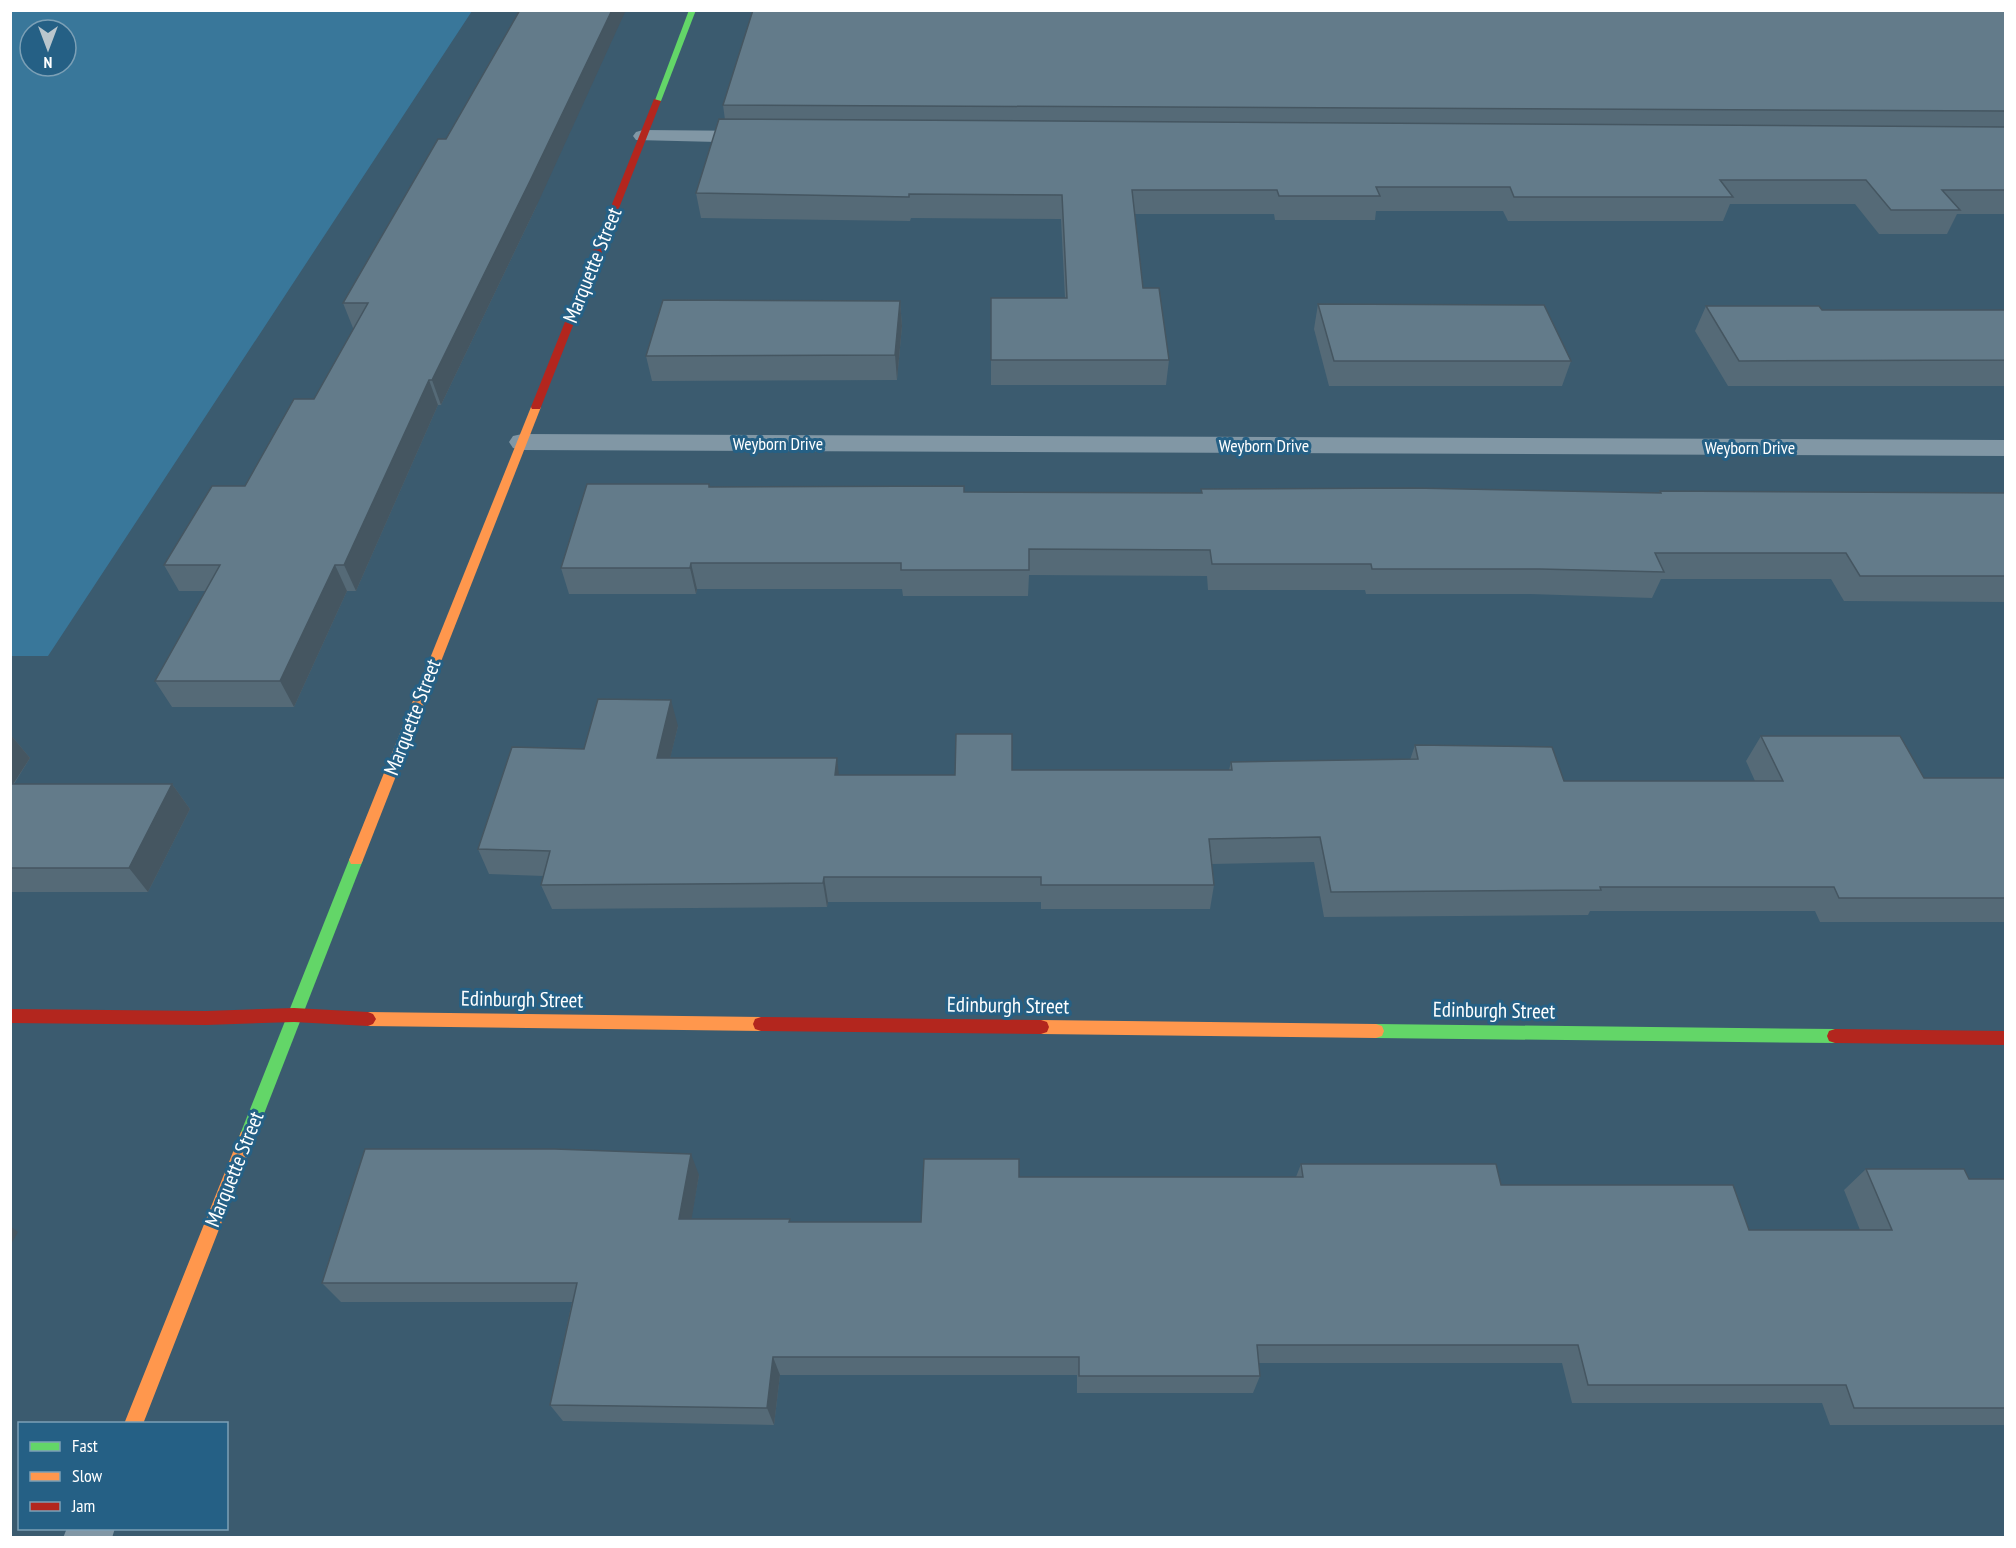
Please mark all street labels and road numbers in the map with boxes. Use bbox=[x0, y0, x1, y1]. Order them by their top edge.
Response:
street label: Marquette Street bbox=[557, 203, 628, 327]
street label: Weyborn Drive bbox=[733, 432, 823, 455]
street label: Weyborn Drive bbox=[1219, 434, 1309, 457]
street label: Weyborn Drive bbox=[1705, 436, 1795, 459]
street label: Marquette Street bbox=[377, 655, 447, 779]
street label: Edinburgh Street bbox=[461, 984, 583, 1014]
street label: Edinburgh Street bbox=[947, 990, 1069, 1020]
street label: Edinburgh Street bbox=[1433, 995, 1555, 1025]
street label: Marquette Street bbox=[199, 1107, 270, 1231]

